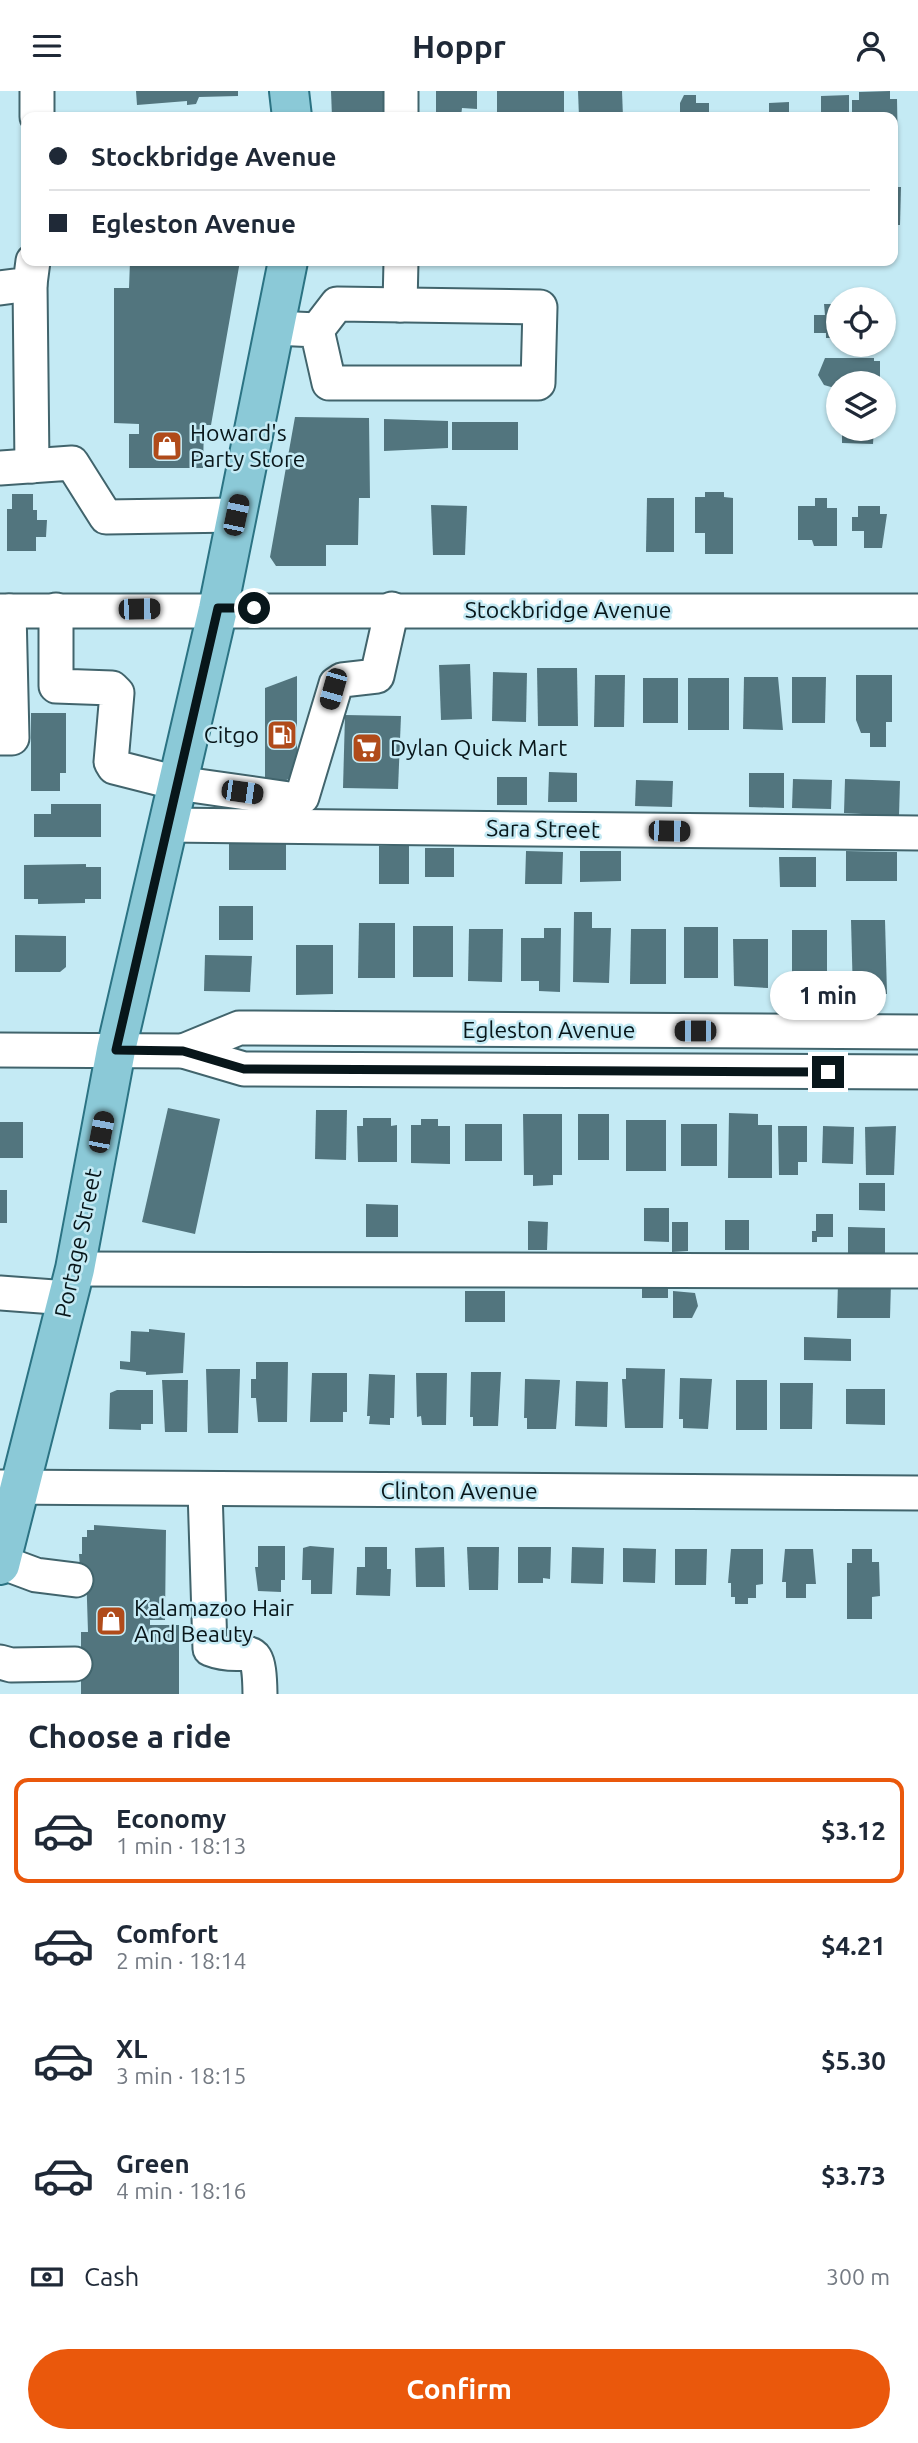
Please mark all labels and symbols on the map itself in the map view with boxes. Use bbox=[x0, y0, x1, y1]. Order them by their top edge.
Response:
place label: Howard's Party Store bbox=[190, 420, 305, 471]
shop icon: Howard's Party Store bbox=[150, 429, 184, 463]
car bbox=[222, 492, 251, 538]
route start bbox=[238, 592, 270, 624]
street label: Stockbridge Avenue bbox=[465, 597, 671, 622]
car bbox=[118, 598, 161, 620]
car bbox=[318, 666, 349, 712]
fuel station icon: Citgo bbox=[265, 718, 299, 752]
place label: Citgo bbox=[204, 722, 259, 747]
supermarket icon: Dylan Quick Mart bbox=[350, 731, 384, 765]
place label: Dylan Quick Mart bbox=[390, 735, 567, 760]
car bbox=[220, 779, 265, 805]
street label: Sara Street bbox=[486, 815, 600, 842]
car bbox=[648, 820, 691, 842]
callout: 1 min bbox=[770, 971, 886, 1019]
street label: Egleston Avenue bbox=[463, 1017, 635, 1042]
car bbox=[675, 1021, 717, 1042]
route end bbox=[812, 1056, 844, 1088]
car bbox=[87, 1109, 116, 1155]
street label: Portage Street bbox=[49, 1166, 106, 1320]
street label: Clinton Avenue bbox=[380, 1478, 538, 1503]
place label: Kalamazoo Hair And Beauty bbox=[134, 1595, 294, 1646]
shop icon: Kalamazoo Hair And Beauty bbox=[94, 1604, 128, 1638]

